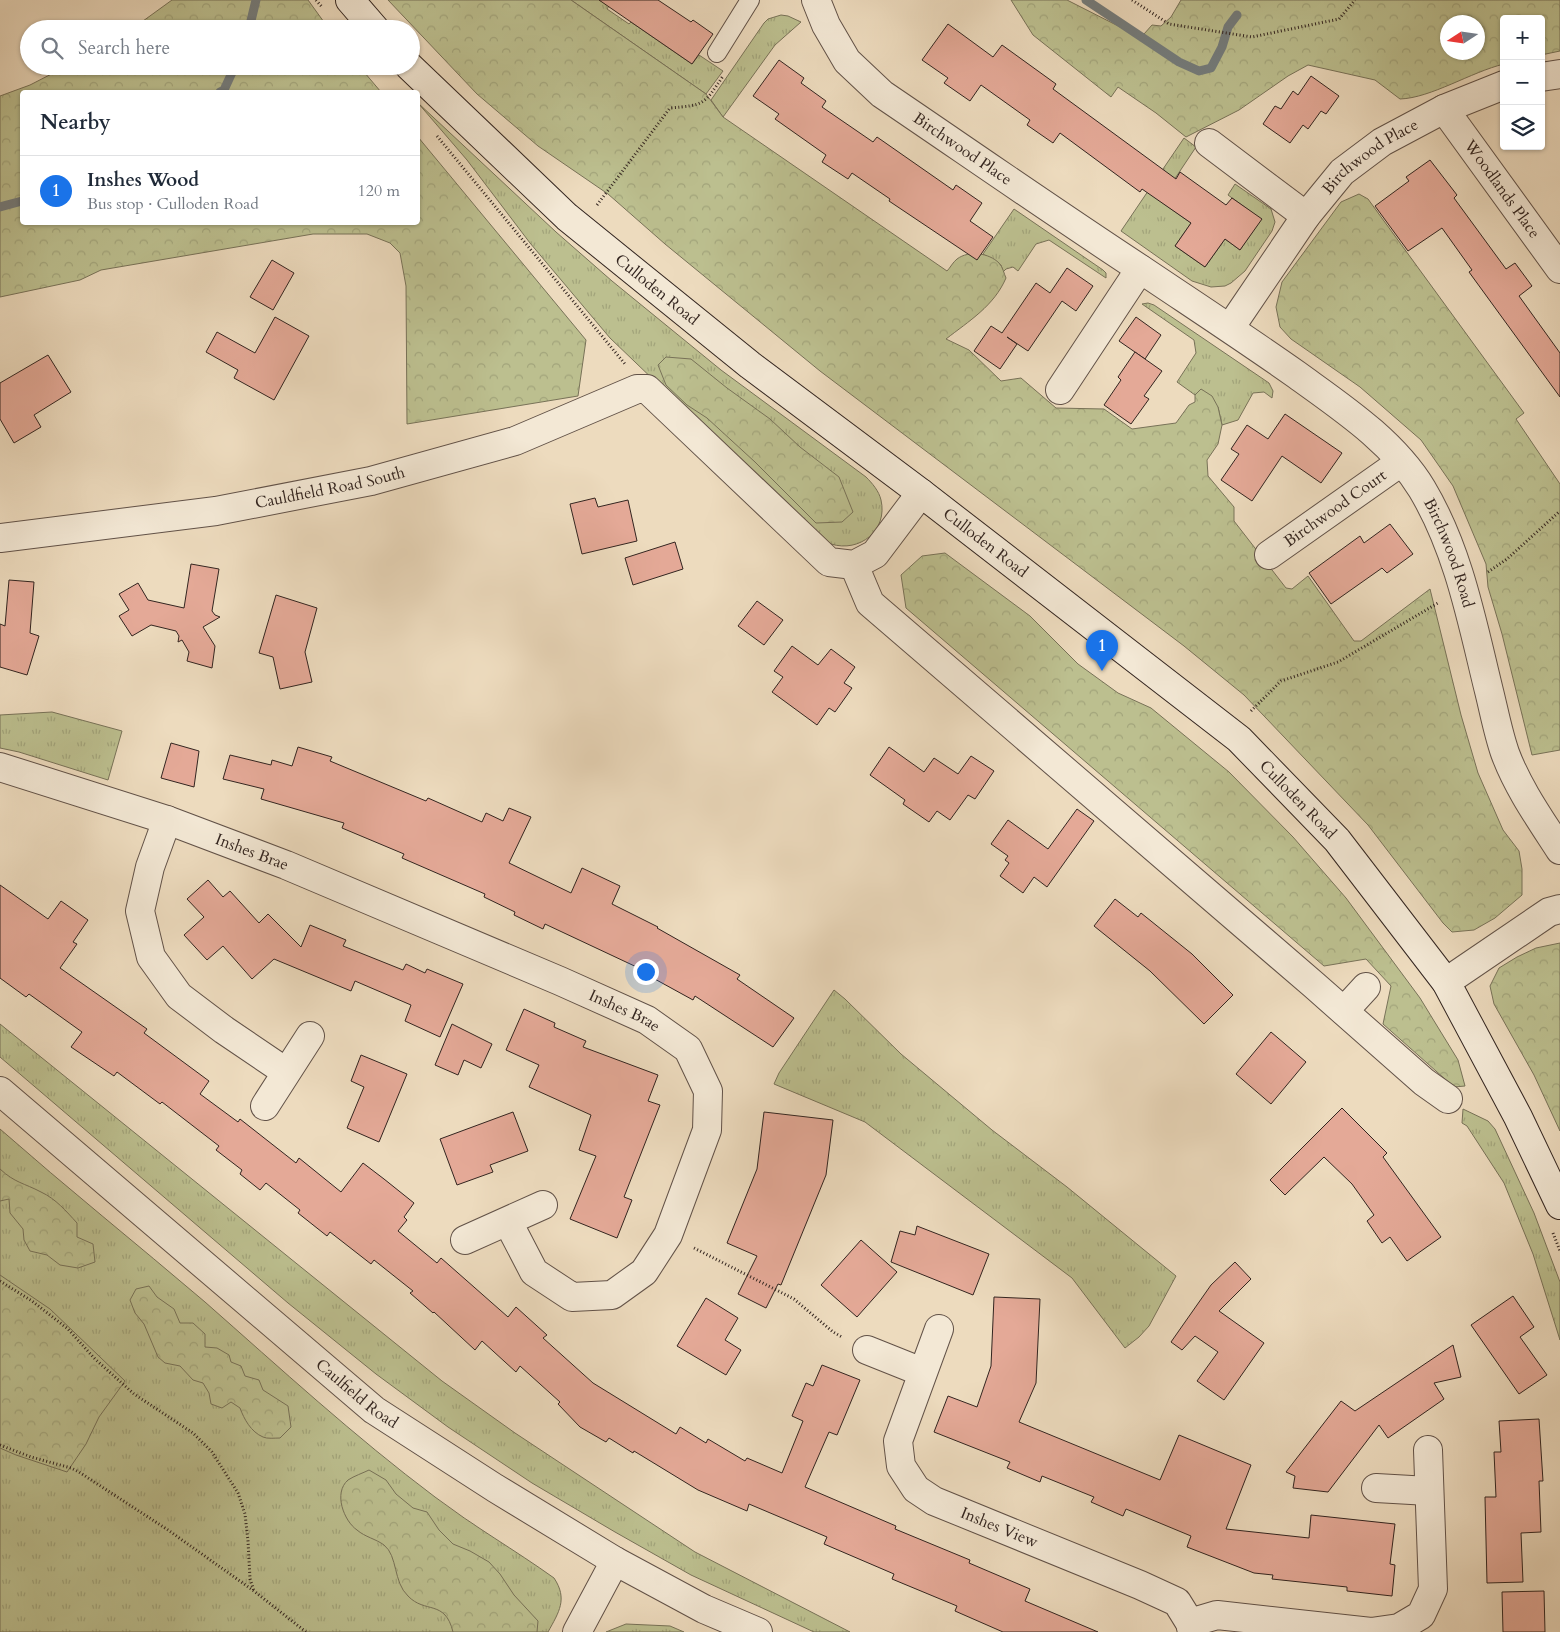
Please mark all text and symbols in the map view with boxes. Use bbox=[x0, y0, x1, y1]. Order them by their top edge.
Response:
north arrow bbox=[1440, 15, 1485, 60]
map controls bbox=[1500, 15, 1545, 150]
button: + bbox=[1500, 15, 1545, 60]
search box bbox=[20, 20, 420, 75]
icon: search bbox=[38, 34, 66, 62]
text: Search here bbox=[78, 35, 170, 61]
button: − bbox=[1500, 60, 1545, 105]
button: layers bbox=[1500, 105, 1545, 150]
street label: Birchwood Place bbox=[909, 107, 1016, 190]
text: Nearby bbox=[40, 108, 111, 137]
street label: Birchwood Place bbox=[1317, 114, 1422, 199]
street label: Woodlands Place bbox=[1458, 135, 1545, 243]
text: Inshes Wood bbox=[87, 167, 199, 193]
text: 1 bbox=[52, 180, 60, 202]
text: 120 m bbox=[358, 180, 400, 202]
text: Bus stop · Culloden Road bbox=[87, 193, 259, 215]
street label: Culloden Road bbox=[610, 249, 704, 331]
street label: Cauldfield Road South bbox=[253, 461, 408, 514]
street label: Birchwood Court bbox=[1279, 465, 1391, 552]
street label: Birchwood Road bbox=[1418, 494, 1479, 611]
street label: Culloden Road bbox=[938, 503, 1033, 583]
pin: 1 bbox=[1086, 630, 1118, 671]
street label: Culloden Road bbox=[1254, 755, 1342, 844]
street label: Inshes Brae bbox=[212, 828, 292, 876]
your location bbox=[633, 959, 659, 985]
street label: Inshes Brae bbox=[585, 984, 665, 1037]
street label: Caulfield Road bbox=[311, 1354, 403, 1434]
street label: Inshes View bbox=[957, 1502, 1042, 1553]

